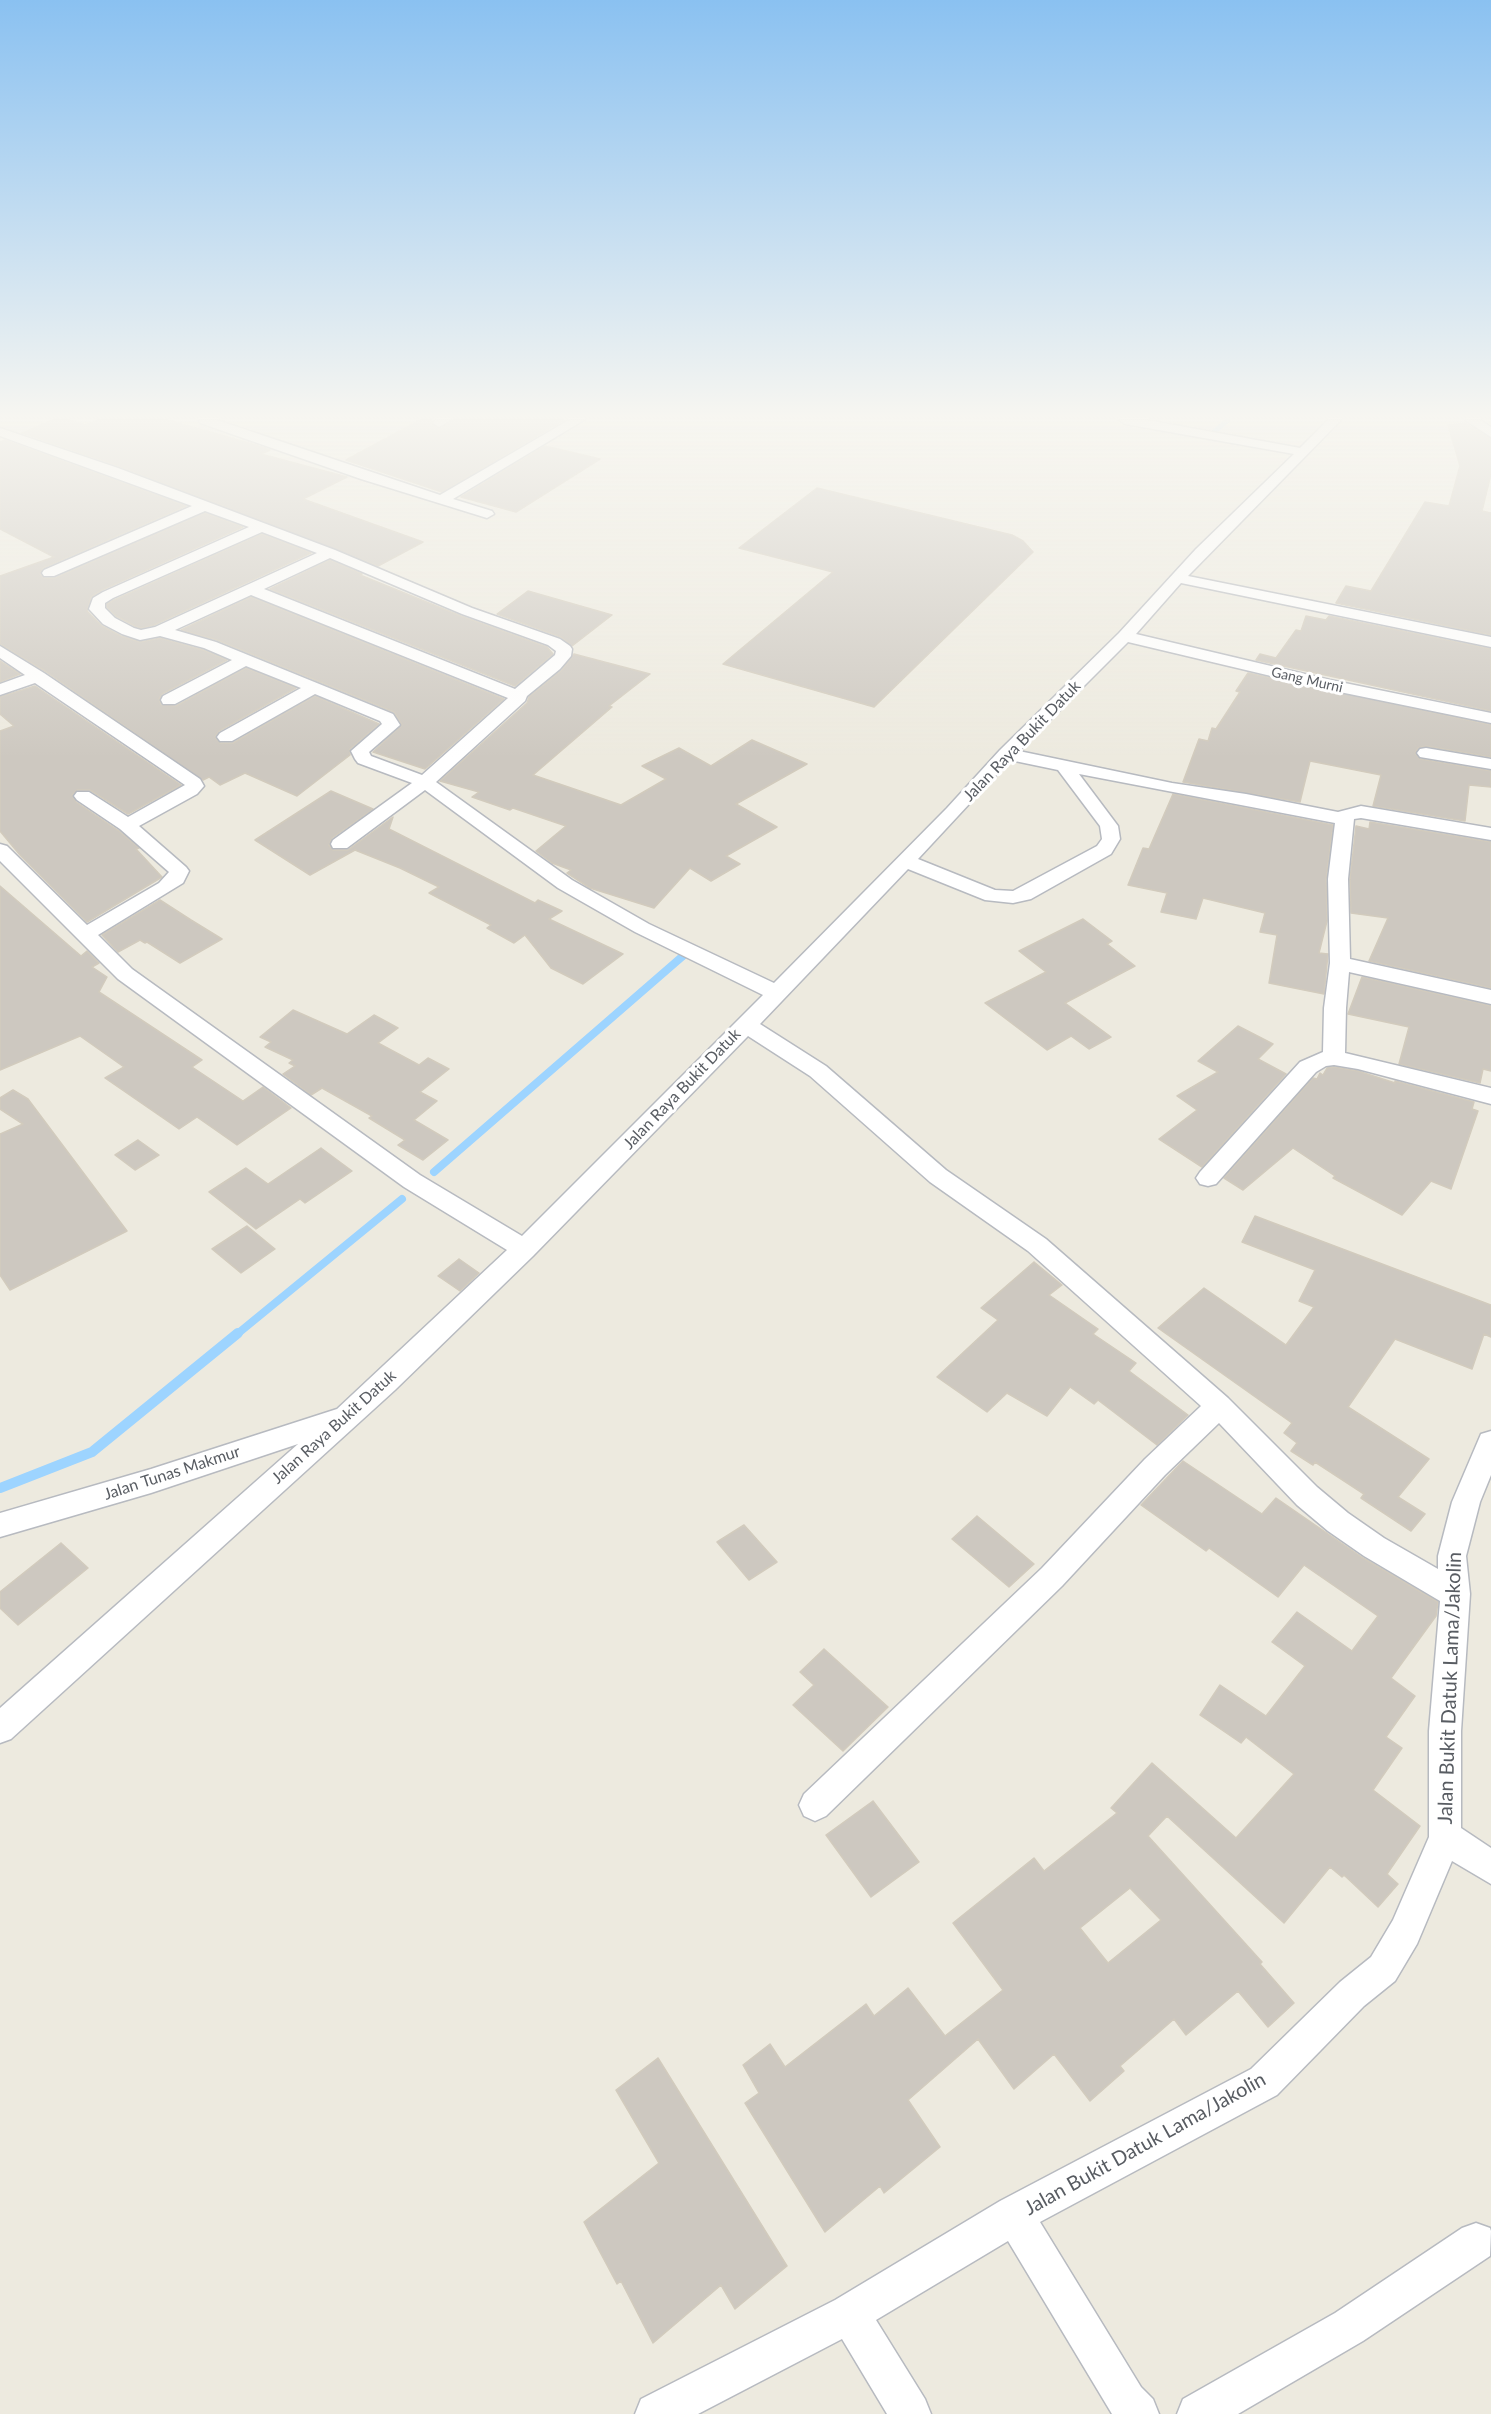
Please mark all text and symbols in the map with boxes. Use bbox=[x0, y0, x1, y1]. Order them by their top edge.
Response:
street label: Gang Murni bbox=[1270, 664, 1344, 696]
street label: Jalan Raya Bukit Datuk bbox=[959, 677, 1085, 805]
street label: Jalan Raya Bukit Datuk bbox=[619, 1025, 745, 1153]
street label: Jalan Raya Bukit Datuk bbox=[268, 1366, 400, 1488]
street label: Jalan Tunas Makmur bbox=[101, 1442, 243, 1504]
street label: Jalan Bukit Datuk Lama/Jakolin bbox=[1433, 1551, 1467, 1825]
street label: Jalan Bukit Datuk Lama/Jakolin bbox=[1020, 2067, 1270, 2221]

